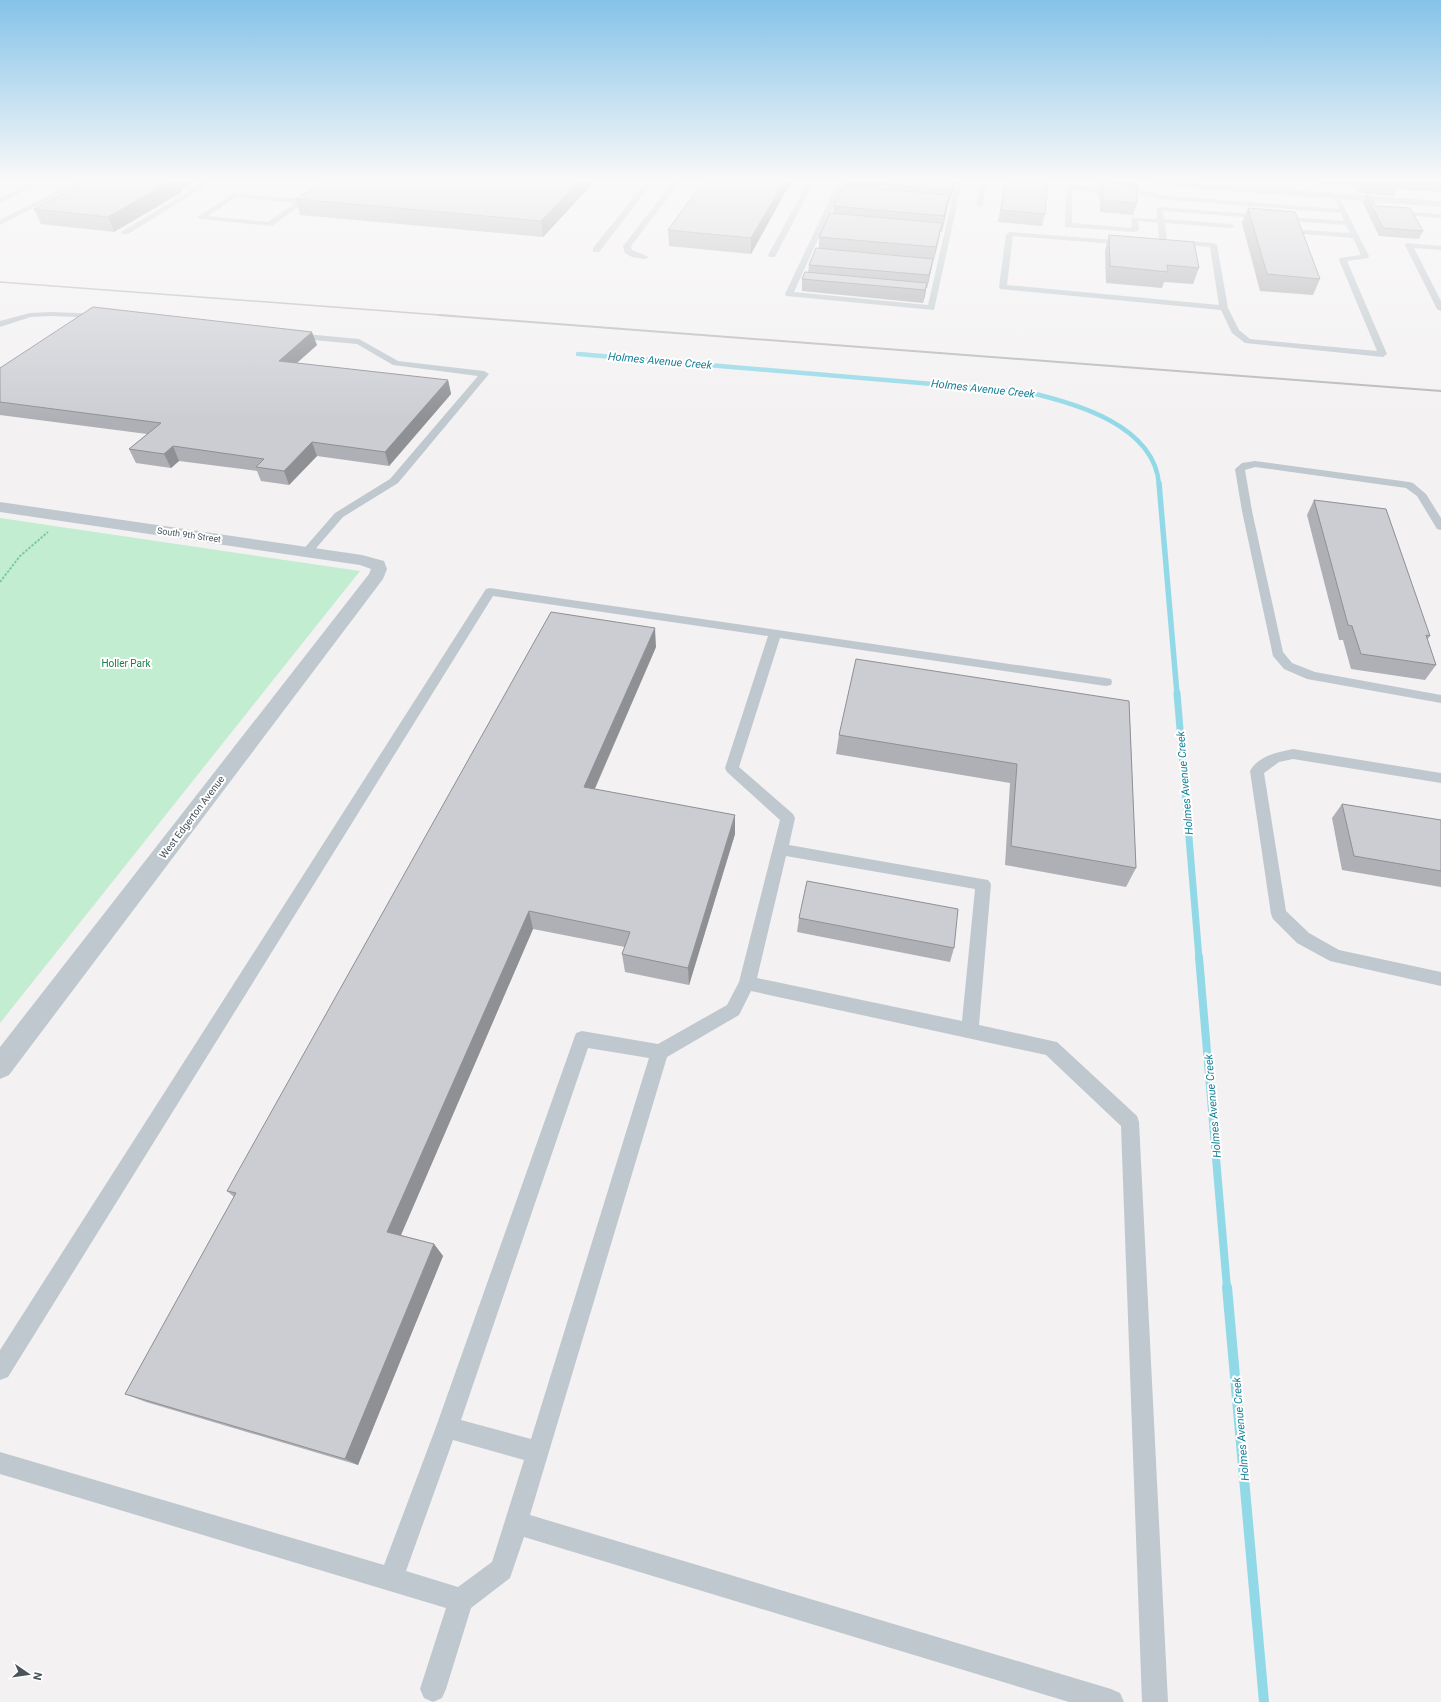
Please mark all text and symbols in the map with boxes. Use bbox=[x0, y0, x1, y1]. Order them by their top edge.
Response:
water label: Holmes Avenue Creek bbox=[607, 350, 713, 372]
water label: Holmes Avenue Creek bbox=[930, 377, 1036, 401]
street label: South 9th Street bbox=[156, 526, 222, 544]
park label: Holler Park bbox=[101, 658, 151, 669]
water label: Holmes Avenue Creek bbox=[1174, 730, 1196, 836]
street label: West Edgerton Avenue bbox=[157, 774, 227, 860]
water label: Holmes Avenue Creek bbox=[1202, 1053, 1224, 1159]
water label: Holmes Avenue Creek bbox=[1230, 1376, 1252, 1482]
north arrow bbox=[8, 1654, 48, 1694]
text: N bbox=[30, 1671, 44, 1682]

